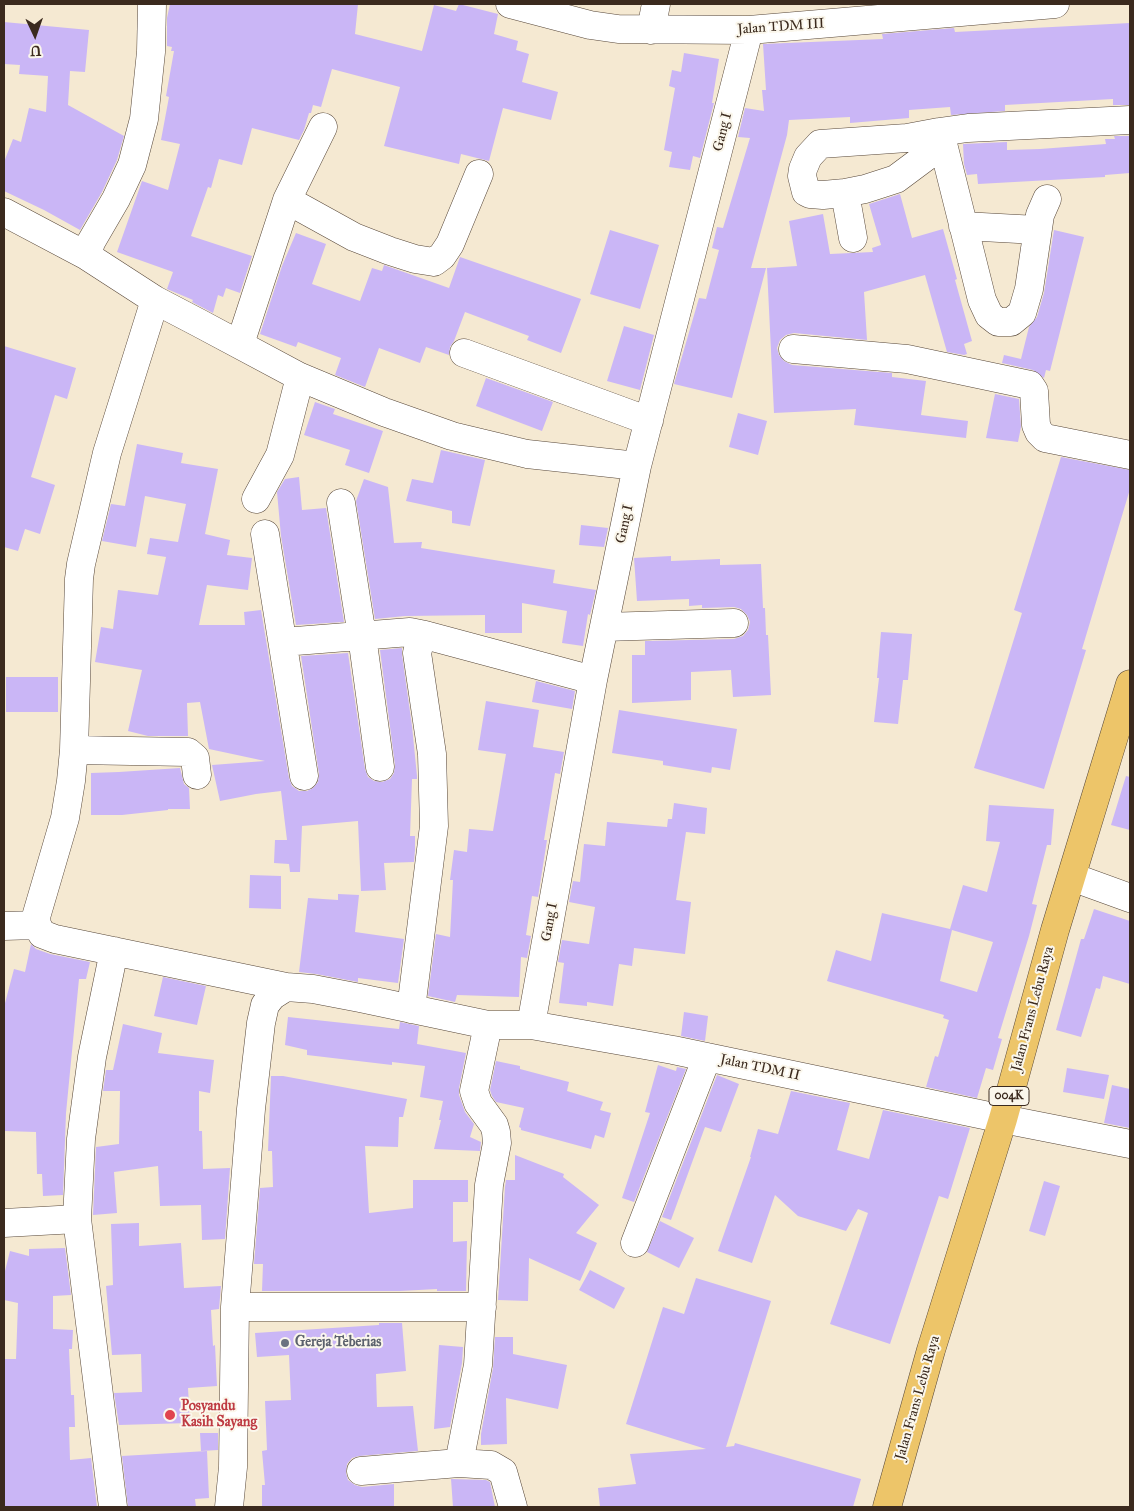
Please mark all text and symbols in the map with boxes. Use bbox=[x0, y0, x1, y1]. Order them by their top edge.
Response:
north arrow bbox=[10, 10, 60, 60]
street label: Jalan TDM III bbox=[737, 16, 825, 38]
text: U bbox=[30, 42, 42, 59]
street label: Gang I bbox=[710, 111, 736, 153]
street label: Gang I bbox=[613, 503, 637, 545]
street label: Gang I bbox=[538, 901, 562, 943]
street label: Jalan Frans Lebu Raya bbox=[1008, 945, 1058, 1073]
street label: Jalan TDM II bbox=[718, 1051, 802, 1085]
road number: 004K bbox=[989, 1086, 1029, 1106]
street label: Jalan Frans Lebu Raya bbox=[892, 1334, 944, 1462]
place label: Gereja Teberias bbox=[295, 1335, 381, 1351]
marker: Gereja Teberias bbox=[279, 1337, 291, 1349]
place label: Posyandu Kasih Sayang bbox=[181, 1399, 257, 1431]
marker: Posyandu Kasih Sayang bbox=[163, 1408, 177, 1422]

